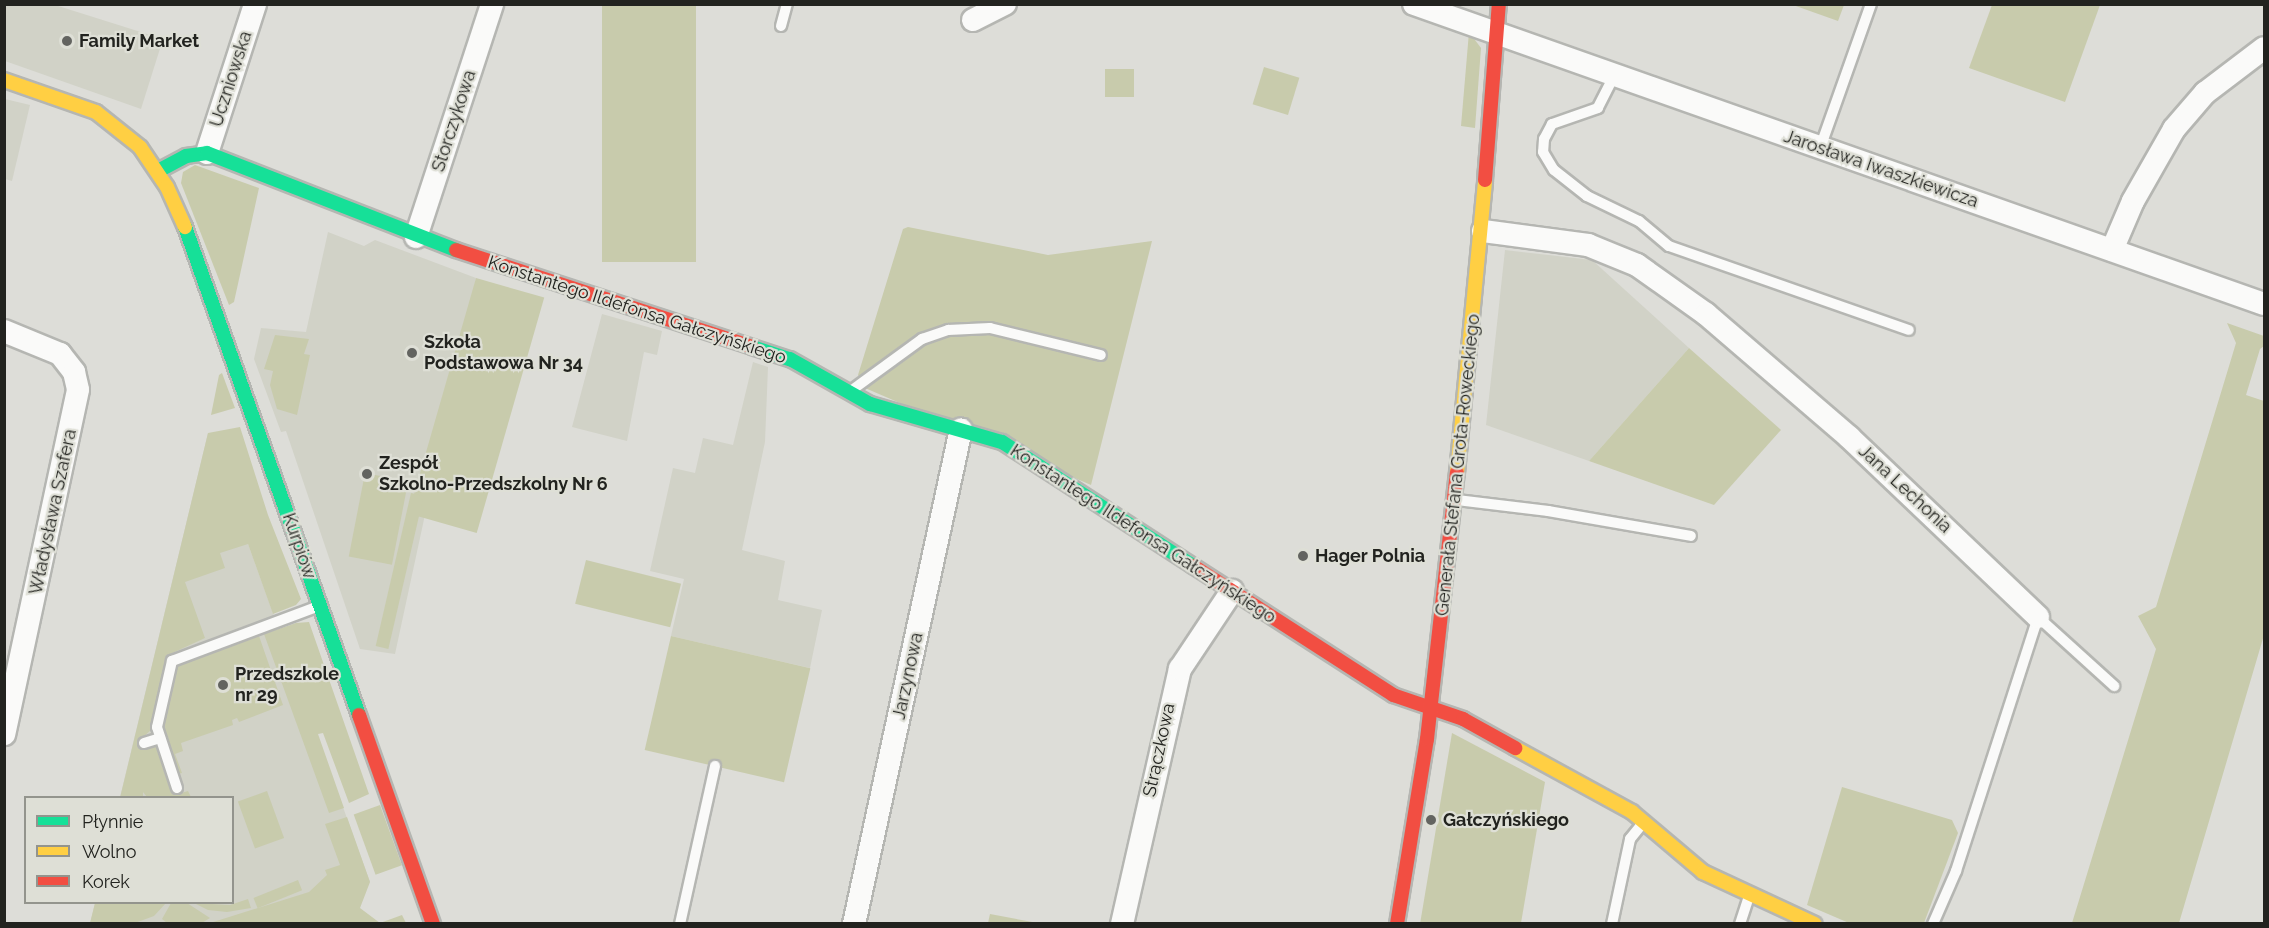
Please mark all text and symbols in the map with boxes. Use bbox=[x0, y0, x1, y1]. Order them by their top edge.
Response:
street label: Uczniowska bbox=[205, 28, 257, 130]
place label: Family Market bbox=[79, 30, 200, 52]
marker: Family Market bbox=[60, 34, 74, 48]
street label: Storczykowa bbox=[427, 67, 481, 175]
street label: Jarosława Iwaszkiewicza bbox=[1781, 126, 1981, 212]
street label: Konstantego Ildefonsa Gałczyńskiego bbox=[485, 251, 789, 369]
street label: Generała Stefana Grota-Roweckiego bbox=[1431, 313, 1485, 617]
place label: Szkoła Podstawowa Nr 34 bbox=[424, 332, 583, 374]
marker: Szkoła Podstawowa Nr 34 bbox=[405, 346, 419, 360]
street label: Władysława Szafera bbox=[25, 427, 81, 597]
street label: Konstantego Ildefonsa Gałczyńskiego bbox=[1006, 440, 1280, 628]
street label: Jana Lechonia bbox=[1854, 440, 1956, 538]
place label: Zespół Szkolno-Przedszkolny Nr 6 bbox=[379, 453, 608, 496]
marker: Zespół Szkolno-Przedszkolny Nr 6 bbox=[360, 467, 374, 481]
street label: Kurpiów bbox=[278, 510, 320, 582]
place label: Hager Polnia bbox=[1315, 545, 1426, 567]
marker: Hager Polnia bbox=[1296, 549, 1310, 563]
street label: Jarzynowa bbox=[888, 631, 928, 721]
place label: Przedszkole nr 29 bbox=[235, 664, 339, 706]
marker: Przedszkole nr 29 bbox=[216, 678, 230, 692]
street label: Strączkowa bbox=[1139, 701, 1179, 799]
legend bbox=[24, 796, 234, 904]
place label: Gałczyńskiego bbox=[1443, 809, 1569, 831]
text: Płynnie bbox=[82, 811, 143, 832]
marker: Gałczyńskiego bbox=[1424, 813, 1438, 827]
text: Wolno bbox=[82, 841, 136, 862]
text: Korek bbox=[82, 871, 130, 892]

